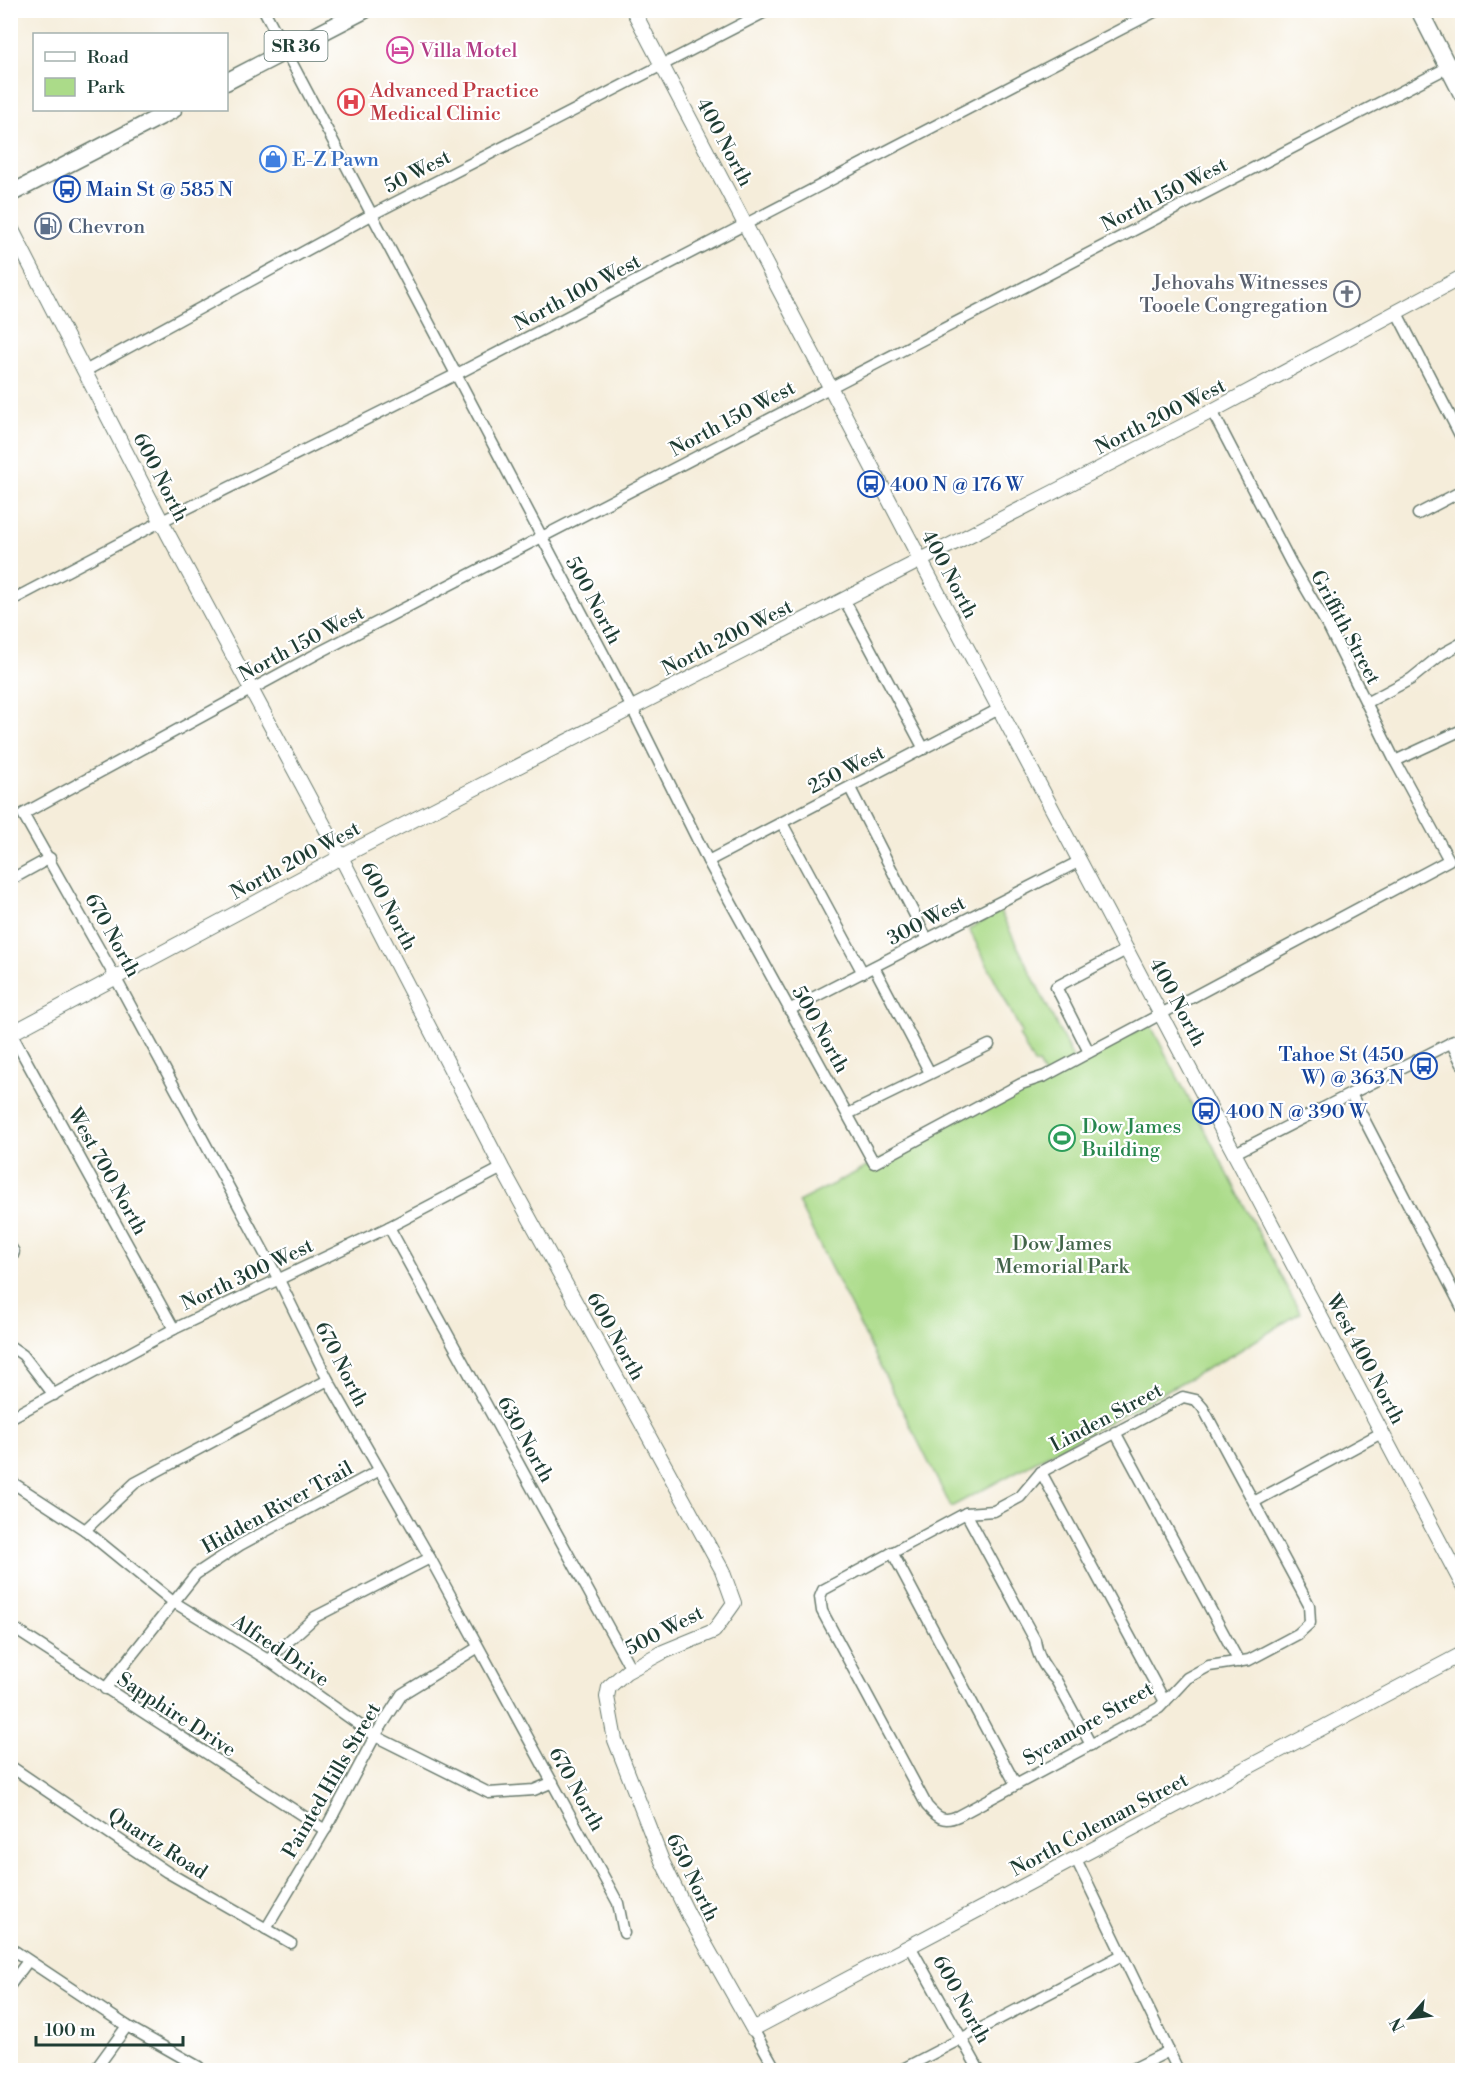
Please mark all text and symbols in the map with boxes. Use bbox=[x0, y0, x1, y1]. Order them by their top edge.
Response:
road number: SR 36 bbox=[264, 31, 328, 61]
legend bbox=[33, 33, 228, 111]
hotel icon: Villa Motel bbox=[385, 35, 415, 65]
place label: Villa Motel bbox=[419, 39, 518, 64]
text: Road bbox=[87, 46, 130, 69]
text: Park bbox=[87, 76, 126, 99]
place label: Advanced Practice Medical Clinic bbox=[369, 79, 539, 127]
hospital icon: Advanced Practice Medical Clinic bbox=[336, 87, 366, 117]
street label: 400 North bbox=[690, 94, 757, 191]
shop icon: E-Z Pawn bbox=[258, 144, 288, 174]
street label: 50 West bbox=[380, 145, 455, 200]
place label: E-Z Pawn bbox=[292, 148, 379, 173]
street label: North 150 West bbox=[1097, 153, 1232, 238]
bus stop icon: Main St @ 585 N bbox=[52, 174, 82, 204]
place label: Main St @ 585 N bbox=[86, 178, 233, 203]
fuel station icon: Chevron bbox=[33, 211, 63, 241]
place label: Chevron bbox=[68, 215, 145, 240]
street label: North 100 West bbox=[510, 249, 645, 337]
place label: Jehovahs Witnesses Tooele Congregation bbox=[1139, 271, 1328, 319]
church icon: Jehovahs Witnesses Tooele Congregation bbox=[1332, 279, 1362, 309]
street label: North 200 West bbox=[1091, 374, 1230, 461]
street label: North 150 West bbox=[666, 376, 800, 463]
street label: 600 North bbox=[126, 429, 193, 527]
bus stop icon: 400 N @ 176 W bbox=[856, 469, 886, 499]
place label: 400 N @ 176 W bbox=[890, 473, 1025, 498]
street label: 400 North bbox=[915, 526, 982, 623]
street label: 500 North bbox=[559, 552, 626, 649]
street label: Griffith Street bbox=[1304, 566, 1385, 689]
street label: North 200 West bbox=[658, 595, 797, 682]
street label: North 150 West bbox=[235, 601, 369, 688]
street label: 250 West bbox=[804, 740, 889, 800]
street label: North 200 West bbox=[227, 817, 365, 906]
street label: 600 North bbox=[354, 858, 422, 955]
street label: 670 North bbox=[78, 889, 145, 982]
street label: 300 West bbox=[883, 891, 970, 952]
street label: 400 North bbox=[1143, 954, 1210, 1051]
street label: 500 North bbox=[785, 982, 854, 1078]
place label: Tahoe St (450 W) @ 363 N bbox=[1279, 1043, 1404, 1091]
bus stop icon: Tahoe St (450 W) @ 363 N bbox=[1409, 1051, 1439, 1081]
bus stop icon: 400 N @ 390 W bbox=[1191, 1096, 1221, 1126]
place label: 400 N @ 390 W bbox=[1226, 1100, 1368, 1125]
street label: West 700 North bbox=[61, 1103, 152, 1240]
place label: Dow James Building bbox=[1081, 1115, 1181, 1163]
sports icon: Dow James Building bbox=[1047, 1123, 1077, 1153]
park label: Dow James Memorial Park bbox=[995, 1232, 1131, 1280]
street label: North 300 West bbox=[178, 1234, 318, 1317]
street label: 600 North bbox=[580, 1288, 649, 1385]
street label: West 400 North bbox=[1319, 1289, 1410, 1429]
street label: 670 North bbox=[309, 1318, 373, 1412]
street label: Linden Street bbox=[1046, 1378, 1167, 1458]
street label: 630 North bbox=[491, 1392, 559, 1487]
street label: Hidden River Trail bbox=[198, 1456, 358, 1560]
street label: 500 West bbox=[621, 1601, 708, 1662]
street label: Alfred Drive bbox=[226, 1609, 334, 1693]
street label: Sapphire Drive bbox=[112, 1668, 240, 1763]
street label: Sycamore Street bbox=[1019, 1677, 1158, 1772]
street label: Painted Hills Street bbox=[278, 1699, 387, 1863]
street label: 670 North bbox=[542, 1743, 609, 1836]
street label: North Coleman Street bbox=[1007, 1768, 1193, 1883]
street label: Quartz Road bbox=[103, 1803, 212, 1886]
street label: 650 North bbox=[660, 1830, 724, 1926]
street label: 600 North bbox=[926, 1951, 995, 2048]
north arrow bbox=[1380, 1988, 1440, 2048]
scale bar bbox=[36, 2009, 183, 2047]
text: N bbox=[1386, 2014, 1409, 2035]
text: 100 m bbox=[45, 2019, 96, 2042]

